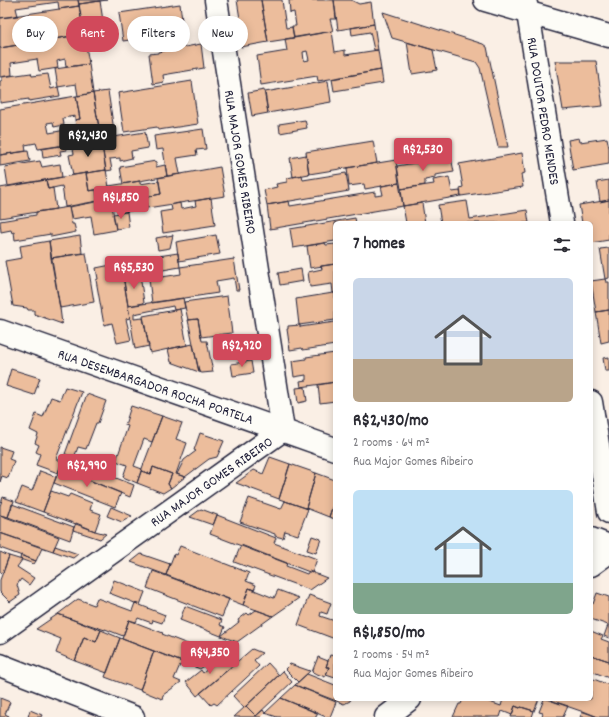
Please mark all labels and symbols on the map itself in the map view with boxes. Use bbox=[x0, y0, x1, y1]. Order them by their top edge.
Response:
street label: RUA DOUTOR PEDRO MENDES bbox=[520, 36, 564, 187]
street label: RUA MAJOR GOMES RIBEIRO bbox=[218, 89, 260, 236]
pin: R$2,430 bbox=[51, 124, 125, 158]
pin: R$2,530 bbox=[386, 138, 460, 172]
pin: R$1,850 bbox=[84, 186, 158, 220]
pin: R$5,530 bbox=[97, 256, 171, 290]
pin: R$2,920 bbox=[205, 334, 279, 368]
street label: RUA DESEMBARGADOR ROCHA PORTELA bbox=[55, 345, 256, 431]
street label: RUA MAJOR GOMES RIBEIRO bbox=[147, 433, 278, 533]
pin: R$2,990 bbox=[50, 454, 124, 488]
pin: R$4,350 bbox=[173, 641, 247, 675]

